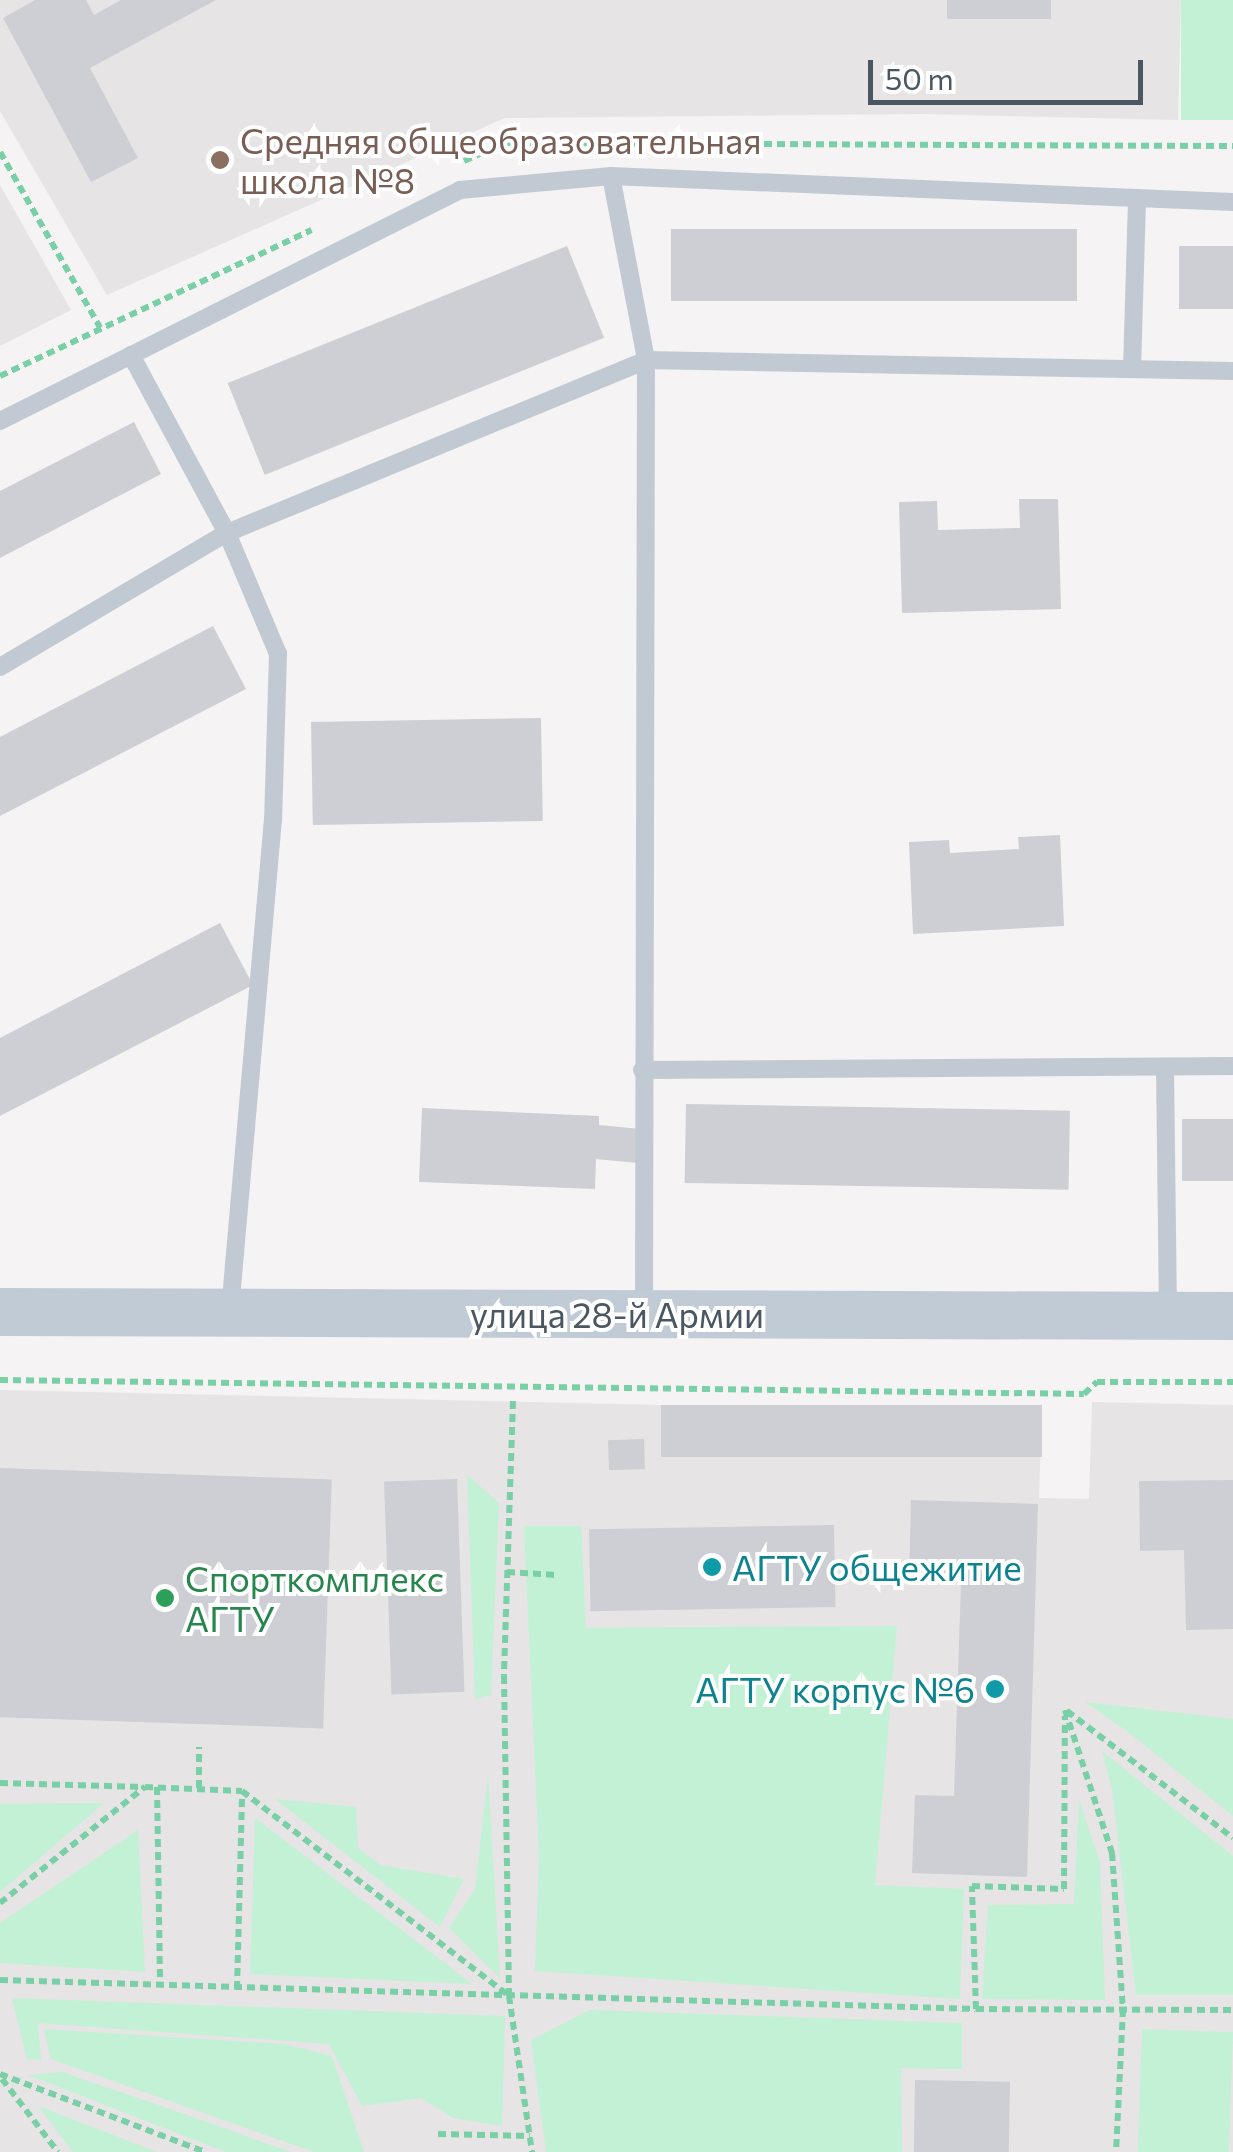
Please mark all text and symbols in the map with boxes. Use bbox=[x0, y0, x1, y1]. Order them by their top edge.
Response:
scale bar bbox=[873, 40, 1148, 102]
text: 50 m bbox=[885, 59, 954, 96]
place label: Средняя общеобразовательная школа №8 bbox=[240, 119, 762, 201]
marker: Средняя общеобразовательная школа №8 bbox=[209, 149, 231, 171]
street label: улица 28-й Армии bbox=[470, 1293, 764, 1335]
place label: АГТУ общежитие bbox=[732, 1546, 1022, 1588]
marker: АГТУ общежитие bbox=[701, 1556, 723, 1578]
place label: Спорткомплекс АГТУ bbox=[185, 1557, 444, 1639]
marker: Спорткомплекс АГТУ bbox=[154, 1587, 176, 1609]
place label: АГТУ корпус №6 bbox=[695, 1668, 975, 1710]
marker: АГТУ корпус №6 bbox=[984, 1678, 1006, 1700]

